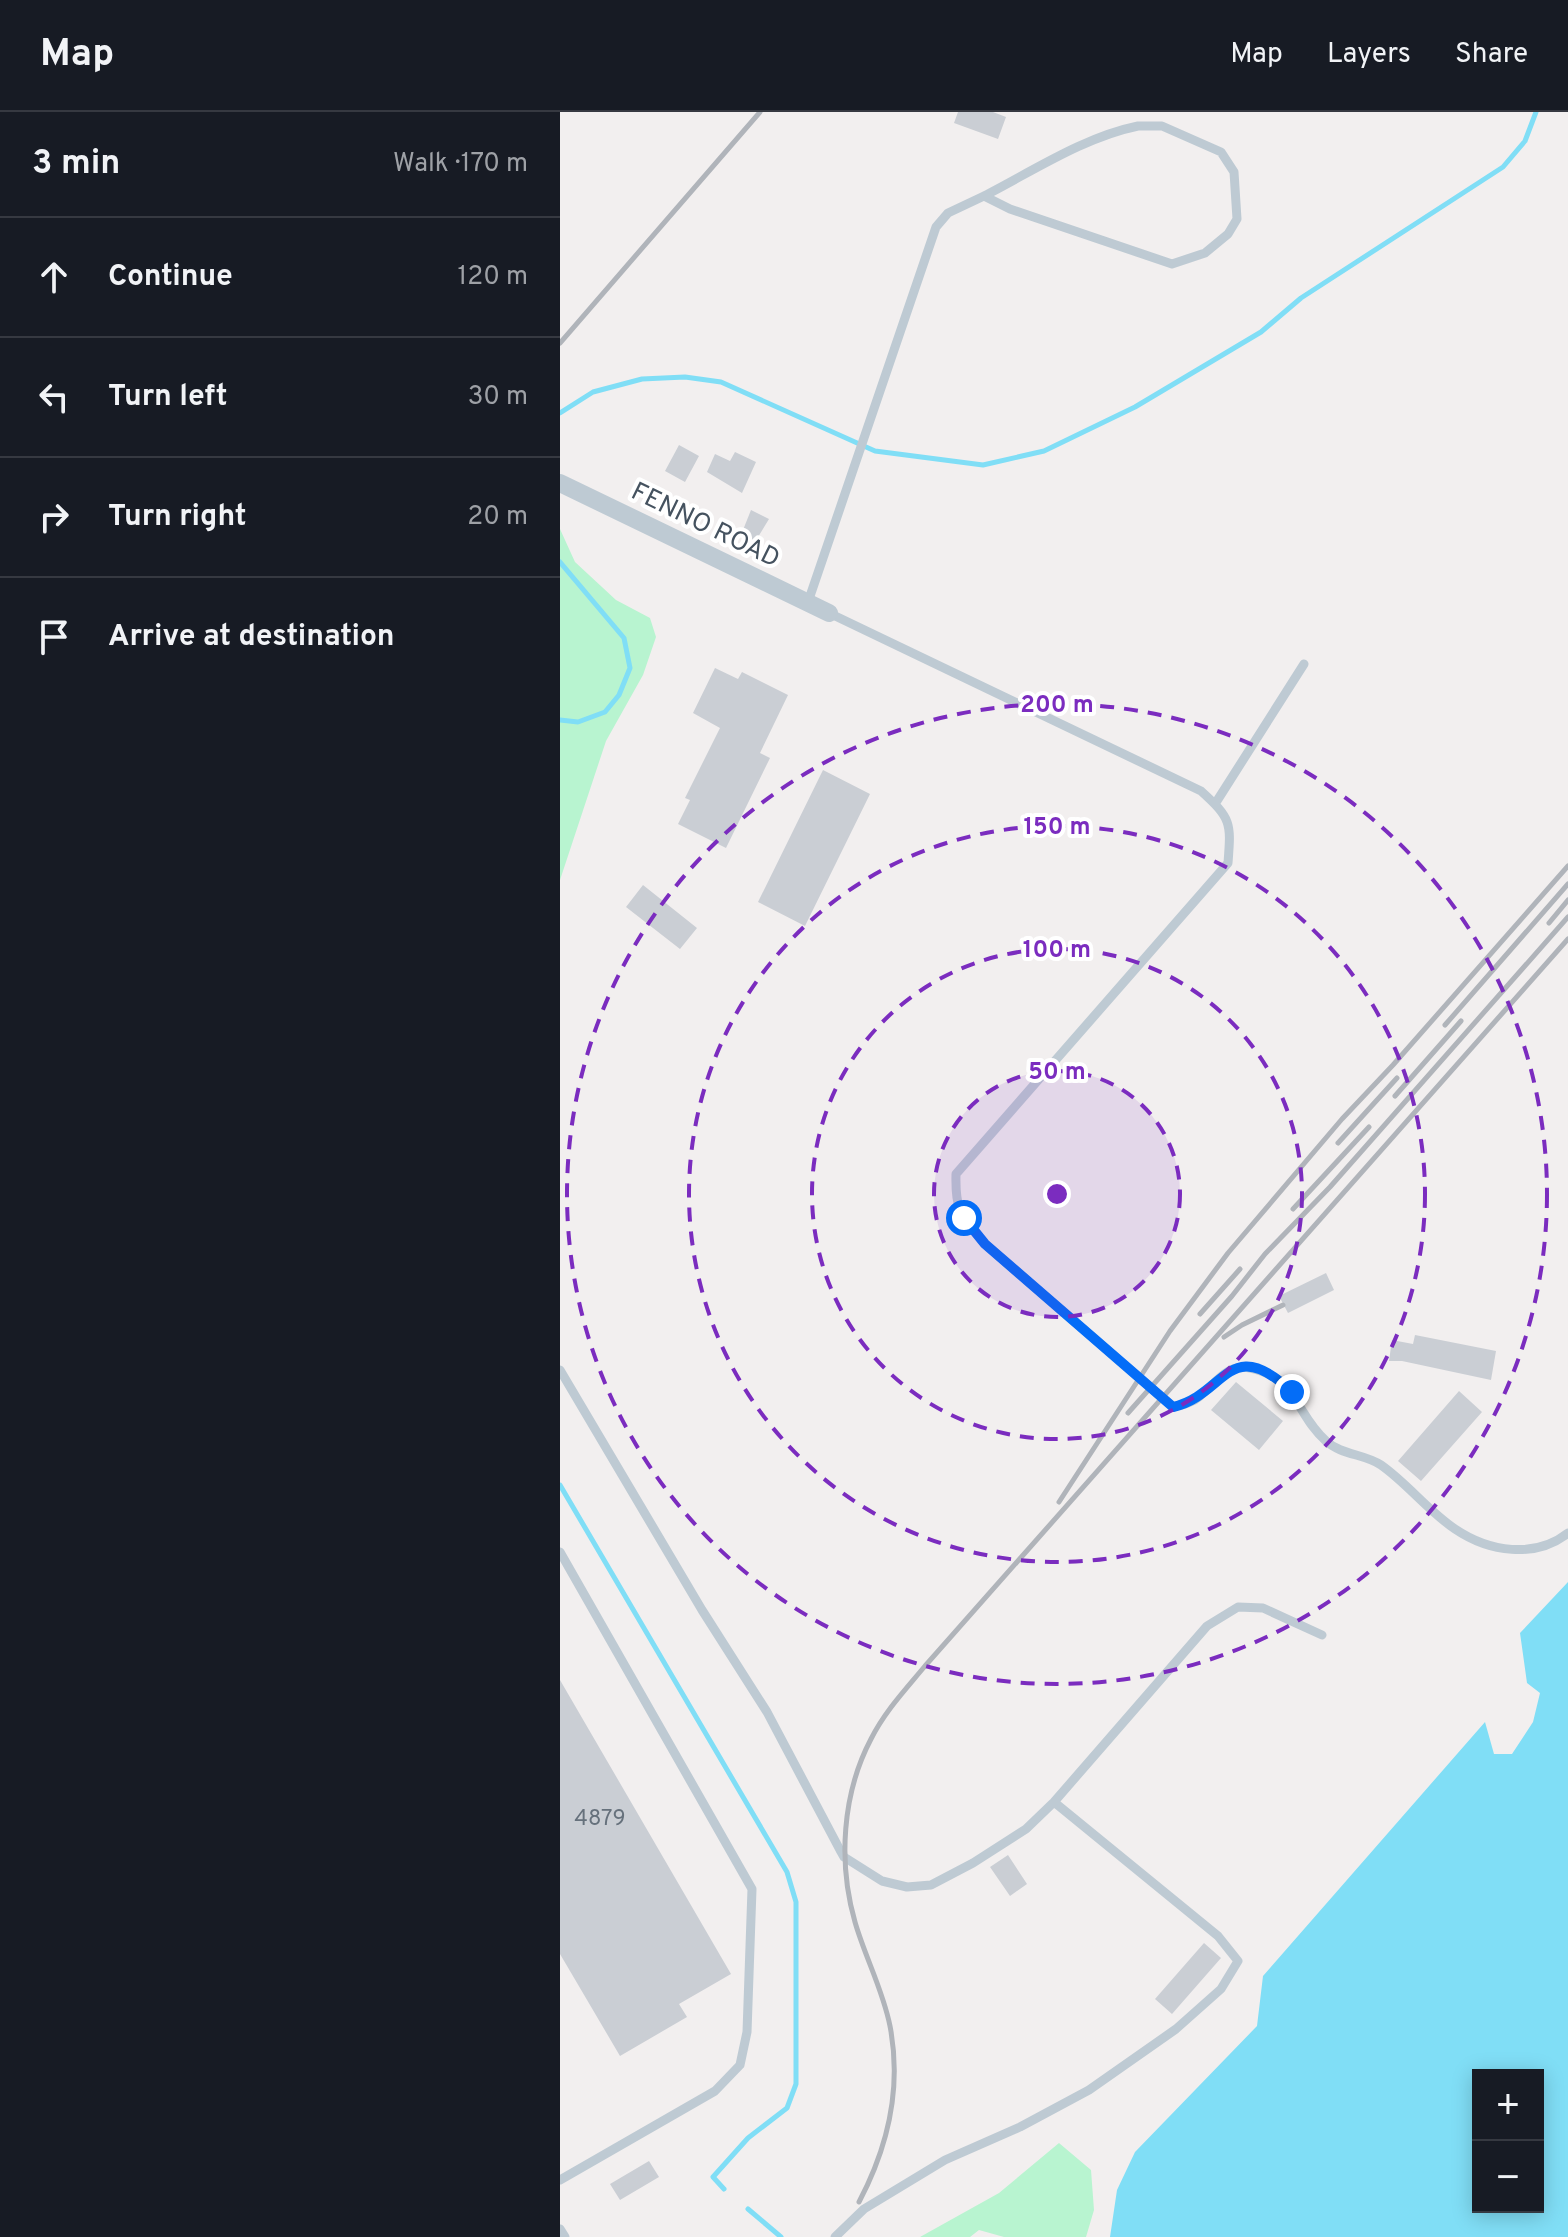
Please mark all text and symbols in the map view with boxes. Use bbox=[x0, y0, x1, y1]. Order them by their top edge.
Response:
text: Map bbox=[40, 31, 114, 80]
text: Map bbox=[1230, 37, 1283, 73]
text: Layers bbox=[1327, 37, 1411, 73]
text: Share bbox=[1455, 37, 1528, 73]
text: 3 min bbox=[32, 143, 120, 186]
text: Walk · 170 m bbox=[393, 148, 528, 181]
icon: ahead bbox=[32, 255, 76, 299]
text: Continue bbox=[108, 259, 233, 296]
text: 120 m bbox=[458, 261, 528, 294]
icon: left bbox=[32, 375, 76, 419]
text: Turn left bbox=[108, 379, 228, 416]
text: 30 m bbox=[468, 381, 528, 414]
street label: FENNO ROAD bbox=[625, 476, 785, 577]
icon: right bbox=[32, 495, 76, 539]
text: Turn right bbox=[108, 499, 246, 536]
text: 20 m bbox=[467, 501, 528, 534]
icon: arrive bbox=[32, 615, 76, 659]
text: Arrive at destination bbox=[108, 619, 394, 656]
text: 200 m bbox=[1020, 691, 1094, 721]
text: 150 m bbox=[1023, 813, 1091, 843]
text: 100 m bbox=[1023, 936, 1091, 966]
text: 50 m bbox=[1028, 1058, 1086, 1088]
centre of rings bbox=[1043, 1180, 1071, 1208]
route start bbox=[946, 1200, 982, 1236]
route end bbox=[1274, 1374, 1310, 1410]
house number: 4879 bbox=[574, 1806, 626, 1833]
map controls bbox=[1472, 2069, 1544, 2213]
button: + bbox=[1472, 2069, 1544, 2141]
button: − bbox=[1472, 2141, 1544, 2213]

